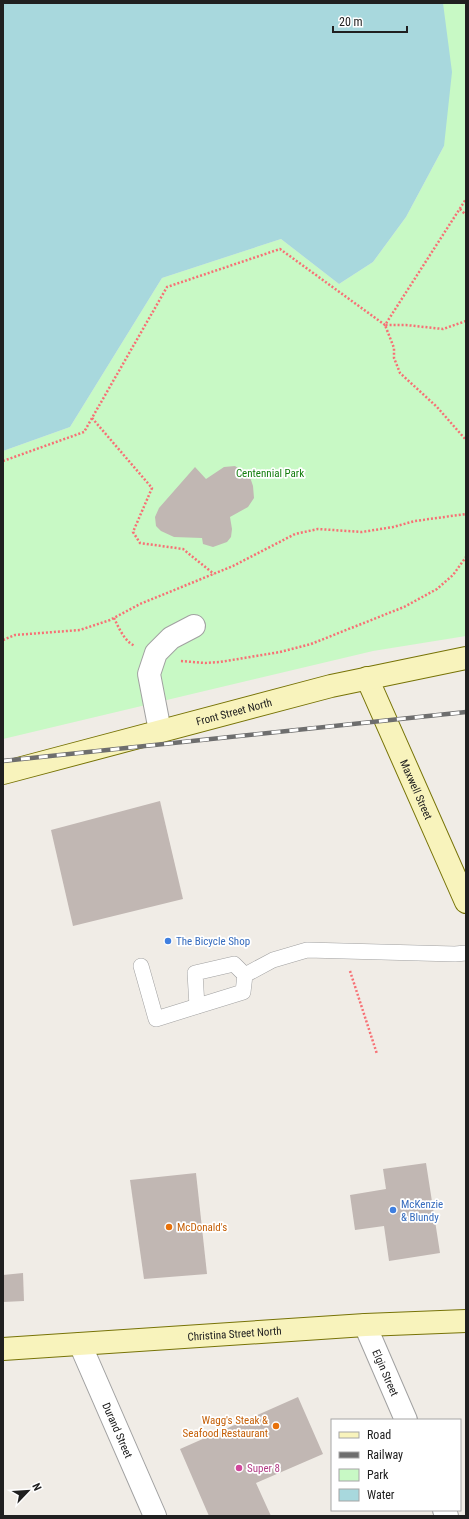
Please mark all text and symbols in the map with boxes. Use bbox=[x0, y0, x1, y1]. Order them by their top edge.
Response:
scale bar bbox=[333, 8, 407, 34]
text: 20 m bbox=[339, 15, 363, 29]
park label: Centennial Park bbox=[236, 467, 304, 480]
street label: Front Street North bbox=[195, 696, 273, 728]
street label: Maxwell Street bbox=[397, 758, 435, 822]
place label: The Bicycle Shop bbox=[176, 935, 250, 948]
marker: The Bicycle Shop bbox=[163, 936, 173, 946]
place label: McKenzie & Blundy bbox=[401, 1198, 443, 1224]
marker: McKenzie & Blundy bbox=[388, 1205, 398, 1215]
place label: McDonald's bbox=[177, 1221, 227, 1234]
marker: McDonald's bbox=[164, 1222, 174, 1232]
street label: Christina Street North bbox=[187, 1325, 282, 1344]
street label: Elgin Street bbox=[369, 1348, 401, 1398]
street label: Durand Street bbox=[99, 1401, 135, 1460]
place label: Wagg's Steak & Seafood Restaurant bbox=[183, 1414, 268, 1440]
legend bbox=[331, 1419, 461, 1511]
marker: Wagg's Steak & Seafood Restaurant bbox=[271, 1421, 281, 1431]
text: Road bbox=[367, 1428, 391, 1442]
text: Railway bbox=[367, 1448, 403, 1462]
place label: Super 8 bbox=[247, 1462, 280, 1475]
marker: Super 8 bbox=[234, 1463, 244, 1473]
text: Park bbox=[367, 1468, 389, 1482]
north arrow bbox=[8, 1471, 48, 1511]
text: N bbox=[29, 1481, 44, 1493]
text: Water bbox=[367, 1488, 395, 1502]

